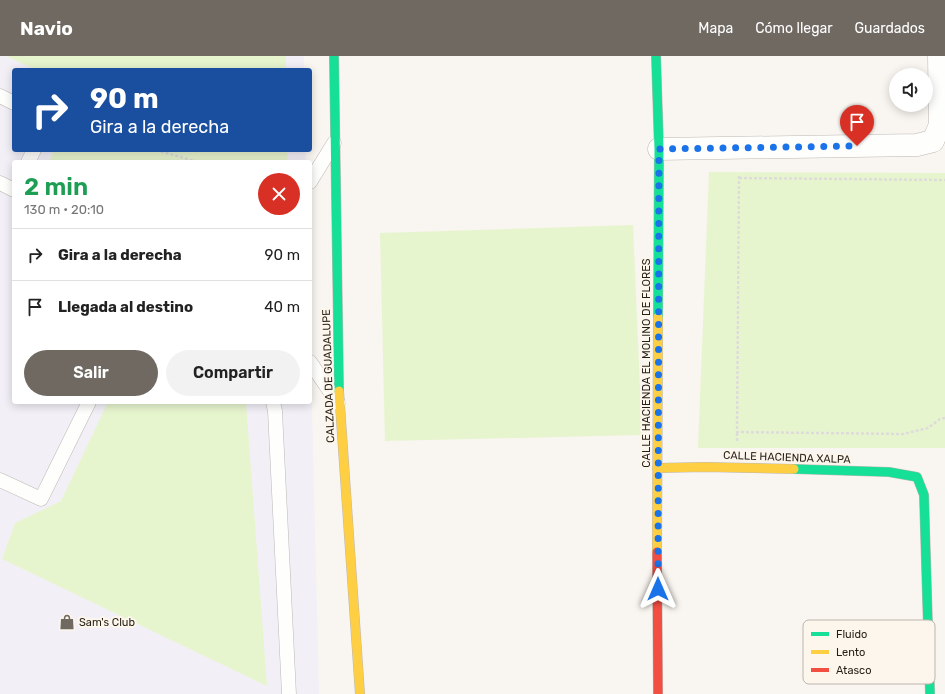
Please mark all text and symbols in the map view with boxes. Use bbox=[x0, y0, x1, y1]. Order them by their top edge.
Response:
text: Navio bbox=[20, 17, 73, 40]
text: Mapa bbox=[698, 20, 733, 37]
text: Cómo llegar bbox=[755, 20, 833, 37]
text: Guardados bbox=[855, 20, 925, 37]
map controls bbox=[889, 68, 933, 112]
button: sound bbox=[889, 68, 933, 112]
text: 90 m bbox=[90, 82, 159, 115]
icon: right bbox=[24, 84, 76, 136]
pin bbox=[840, 105, 874, 146]
icon: arrive bbox=[846, 111, 868, 133]
text: Gira a la derecha bbox=[90, 116, 229, 138]
text: 2 min bbox=[24, 173, 88, 201]
button: close bbox=[258, 173, 300, 215]
text: 130 m · 20:10 bbox=[24, 202, 104, 217]
icon: right bbox=[24, 244, 46, 266]
text: Gira a la derecha bbox=[58, 246, 182, 264]
text: 90 m bbox=[265, 246, 300, 264]
street label: CALLE HACIENDA EL MOLINO DE FLORES bbox=[640, 258, 653, 468]
icon: arrive bbox=[24, 296, 46, 318]
text: Llegada al destino bbox=[58, 298, 193, 316]
text: 40 m bbox=[264, 298, 300, 316]
street label: CALZADA DE GUADALUPE bbox=[320, 309, 337, 443]
button: Salir bbox=[24, 350, 158, 396]
button: Compartir bbox=[166, 350, 300, 396]
street label: CALLE HACIENDA XALPA bbox=[723, 449, 852, 466]
position arrow bbox=[637, 568, 679, 610]
shop icon: Sam's Club bbox=[58, 613, 76, 631]
place label: Sam's Club bbox=[79, 616, 135, 629]
legend bbox=[803, 620, 935, 684]
text: Fluido bbox=[836, 628, 867, 641]
text: Lento bbox=[836, 646, 865, 659]
text: Atasco bbox=[836, 664, 871, 677]

